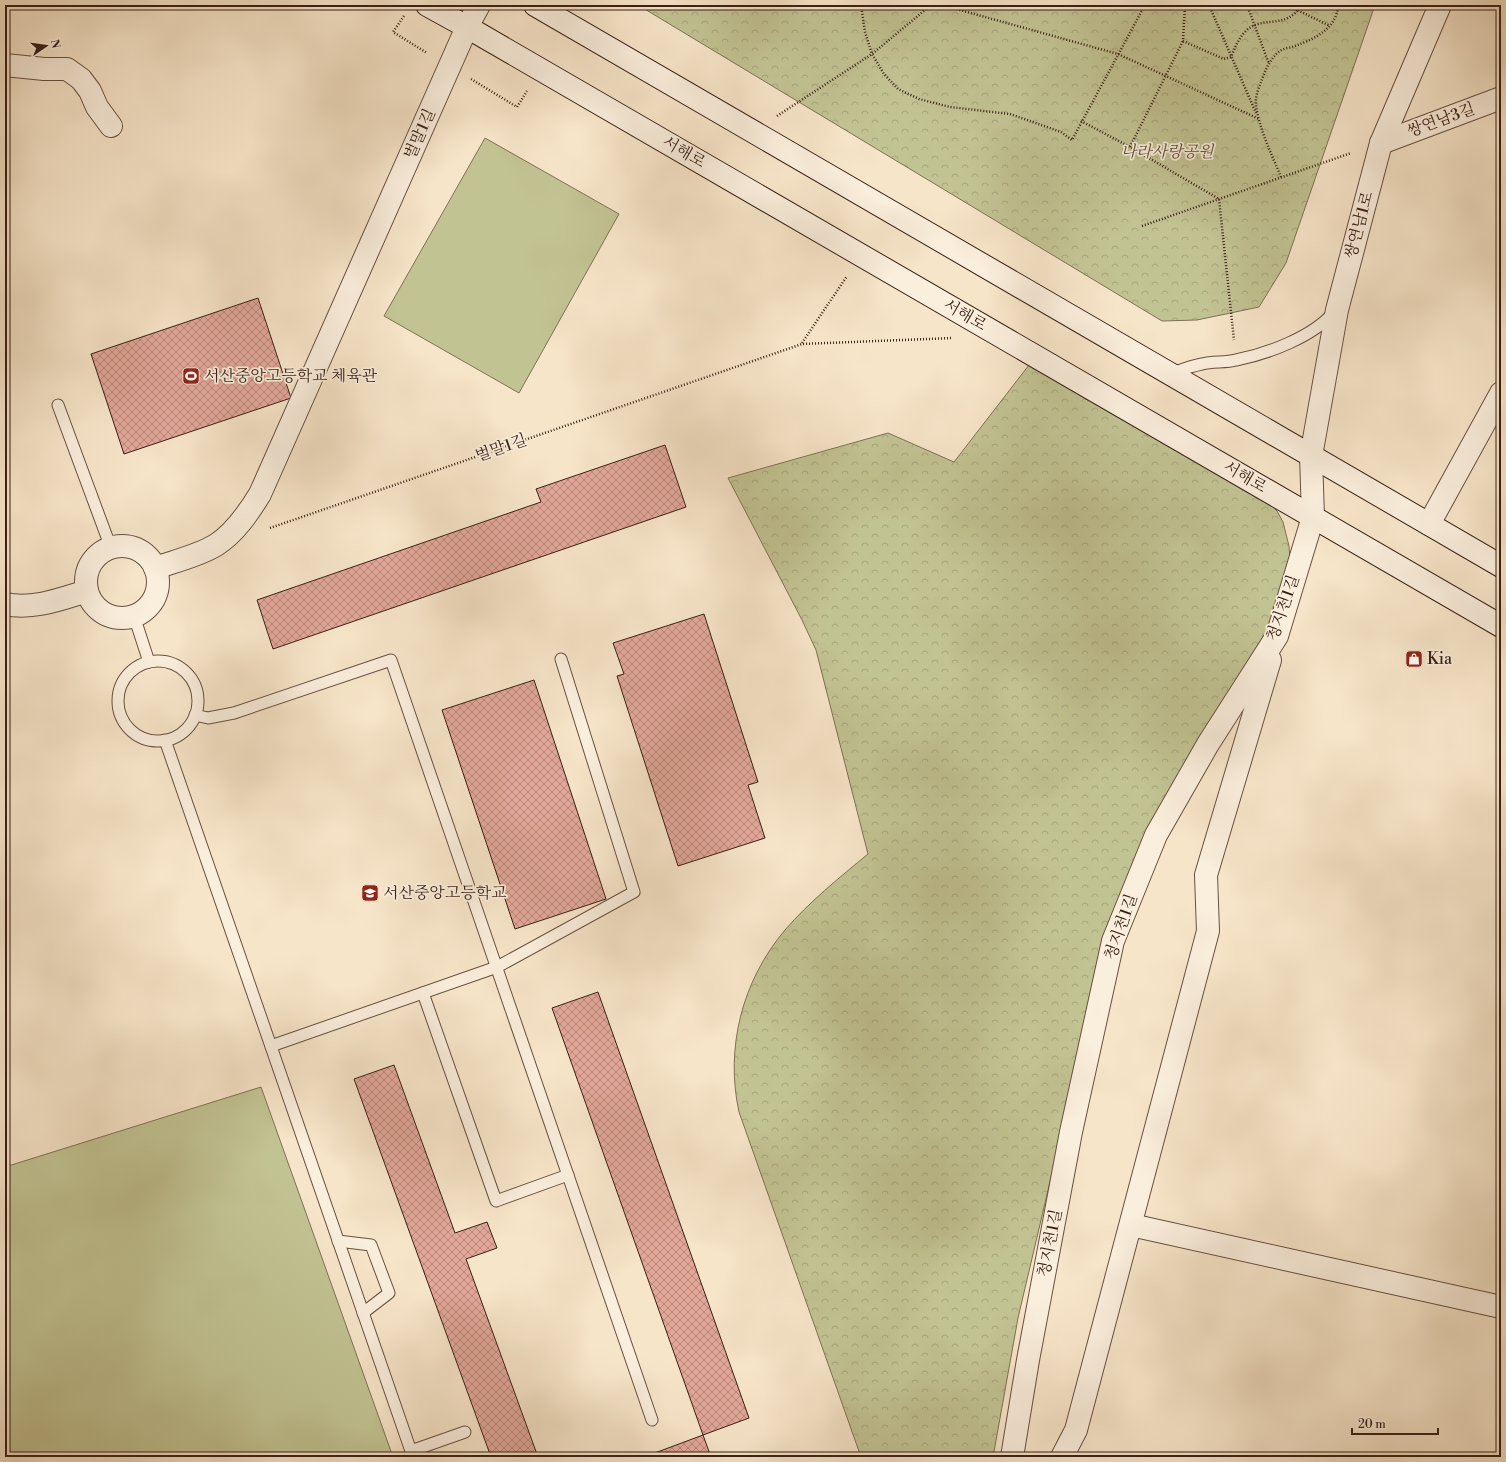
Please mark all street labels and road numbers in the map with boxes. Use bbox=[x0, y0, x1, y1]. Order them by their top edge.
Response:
street label: 쌍연남3길 bbox=[1404, 99, 1478, 141]
street label: 벌말1길 bbox=[400, 106, 440, 162]
street label: 서해로 bbox=[659, 132, 710, 173]
street label: 쌍연남1로 bbox=[1340, 189, 1378, 261]
street label: 서해로 bbox=[940, 295, 991, 336]
street label: 벌말1길 bbox=[473, 430, 529, 466]
street label: 서해로 bbox=[1220, 457, 1271, 498]
street label: 청지천1길 bbox=[1262, 572, 1304, 644]
street label: 청지천1길 bbox=[1100, 891, 1142, 963]
street label: 청지천1길 bbox=[1034, 1207, 1066, 1279]

